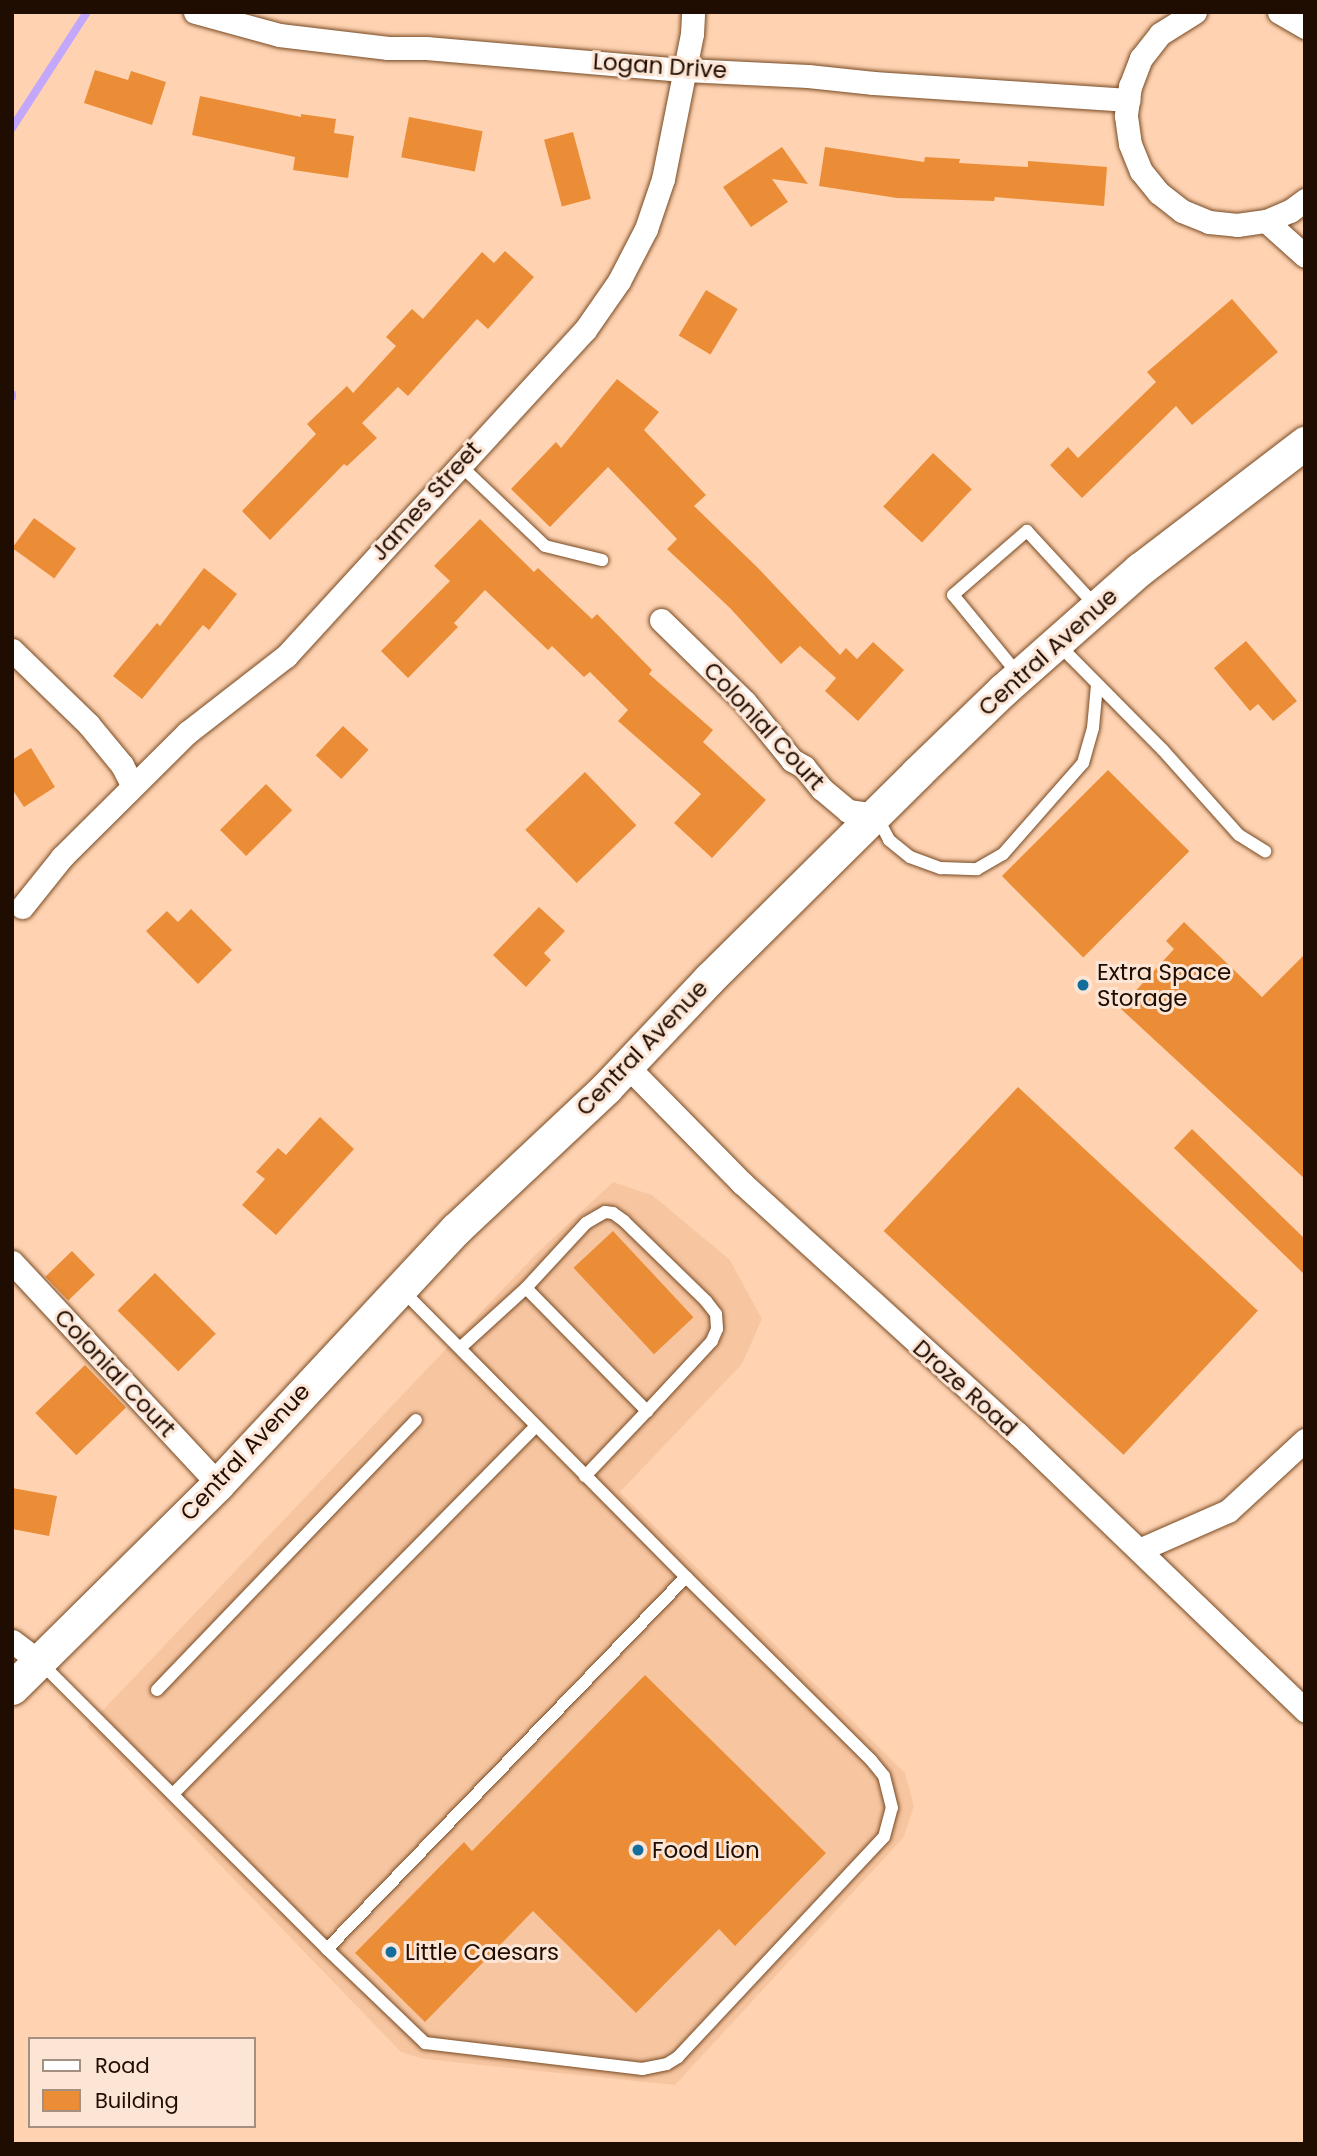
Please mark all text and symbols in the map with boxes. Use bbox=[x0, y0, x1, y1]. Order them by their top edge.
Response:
street label: Logan Drive bbox=[592, 48, 728, 84]
street label: James Street bbox=[365, 436, 487, 566]
street label: Central Avenue bbox=[973, 582, 1123, 722]
street label: Colonial Court bbox=[698, 656, 830, 796]
place label: Extra Space Storage bbox=[1097, 958, 1231, 1012]
street label: Central Avenue bbox=[570, 975, 714, 1121]
marker: Extra Space Storage bbox=[1075, 977, 1091, 993]
street label: Colonial Court bbox=[49, 1303, 181, 1443]
street label: Droze Road bbox=[907, 1334, 1023, 1442]
street label: Central Avenue bbox=[174, 1378, 316, 1526]
place label: Food Lion bbox=[652, 1836, 760, 1864]
marker: Food Lion bbox=[630, 1842, 646, 1858]
place label: Little Caesars bbox=[405, 1938, 559, 1966]
marker: Little Caesars bbox=[383, 1944, 399, 1960]
legend bbox=[28, 2037, 256, 2128]
text: Road bbox=[95, 2051, 150, 2080]
text: Building bbox=[95, 2086, 179, 2115]

